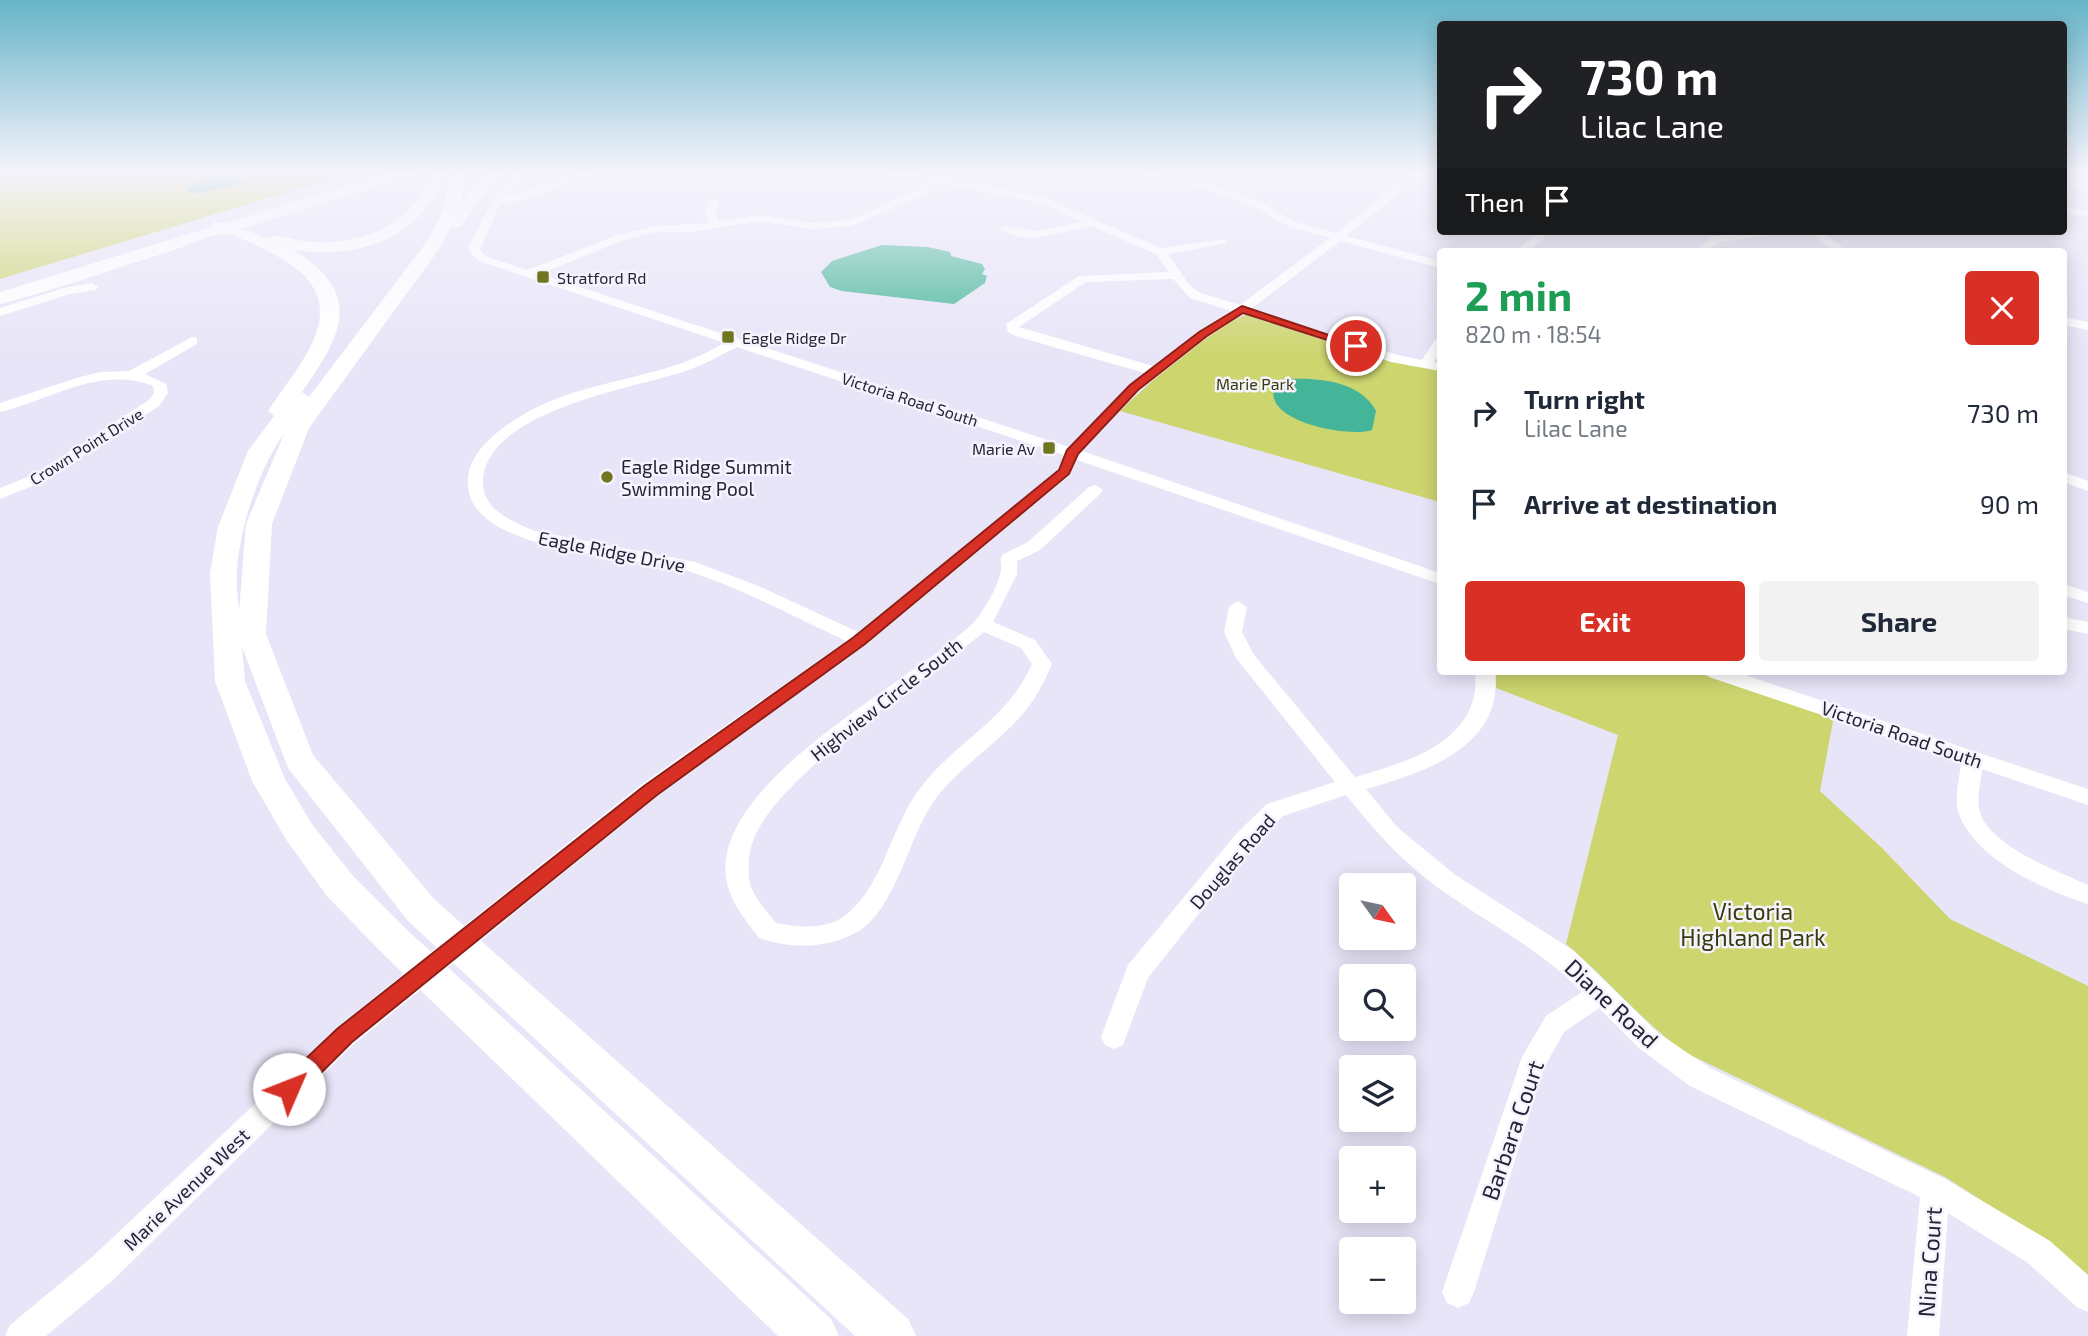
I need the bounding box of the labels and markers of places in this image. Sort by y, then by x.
place label: Stratford Rd [557,268,646,287]
marker: Stratford Rd [535,269,551,285]
pin [1326,316,1386,376]
place label: Eagle Ridge Dr [742,328,847,347]
marker: Eagle Ridge Dr [720,329,736,345]
place label: Marie Av [972,439,1036,458]
marker: Marie Av [1041,440,1057,456]
place label: Eagle Ridge Summit Swimming Pool [621,455,792,500]
marker: Eagle Ridge Summit Swimming Pool [599,469,615,485]

